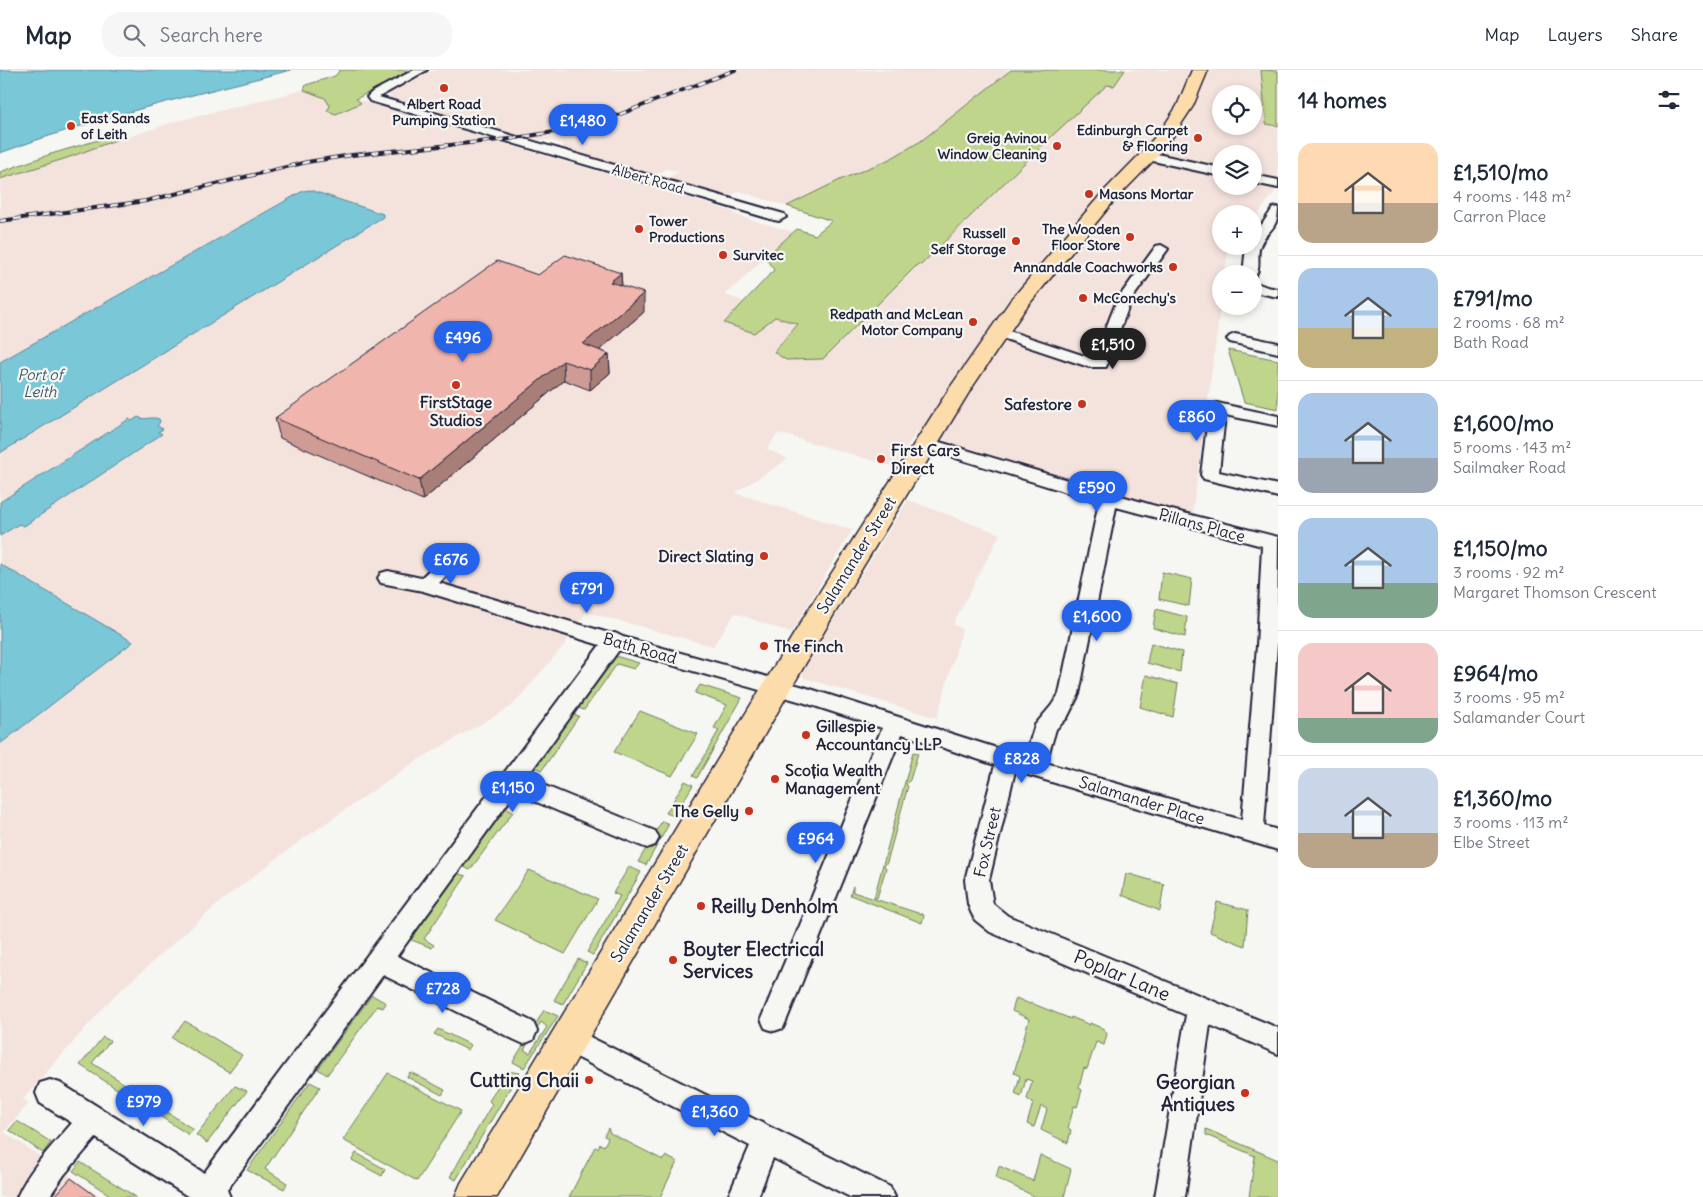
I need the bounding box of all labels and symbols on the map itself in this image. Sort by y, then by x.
marker: Albert Road Pumping Station [438,82,450,94]
place label: Albert Road Pumping Station [392,95,496,129]
pin: £1,480 [542,104,624,146]
place label: East Sands of Leith [81,109,151,143]
marker: East Sands of Leith [65,120,77,132]
place label: Edinburgh Carpet & Flooring [1077,121,1188,155]
place label: Greig Avinou Window Cleaning [938,129,1047,163]
marker: Edinburgh Carpet & Flooring [1192,132,1204,144]
marker: Greig Avinou Window Cleaning [1051,140,1063,152]
street label: Albert Road [610,160,686,198]
place label: Masons Mortar [1099,185,1194,203]
marker: Masons Mortar [1083,188,1095,200]
place label: Tower Productions [649,212,725,246]
place label: The Wooden Floor Store [1042,220,1120,254]
marker: Tower Productions [633,223,645,235]
place label: Russell Self Storage [931,224,1006,258]
marker: The Wooden Floor Store [1124,231,1136,243]
marker: Russell Self Storage [1010,235,1022,247]
place label: Survitec [733,246,784,264]
marker: Survitec [717,249,729,261]
place label: Annandale Coachworks [1013,258,1164,276]
marker: Annandale Coachworks [1167,261,1179,273]
place label: McConechy's [1093,289,1177,307]
marker: McConechy's [1077,292,1089,304]
place label: Redpath and McLean Motor Company [830,305,963,339]
marker: Redpath and McLean Motor Company [967,316,979,328]
pin: £496 [433,320,493,363]
pin: £1,510 [1072,328,1154,370]
water label: Port of Leith [17,365,66,401]
marker: FirstStage Studios [450,379,462,391]
place label: FirstStage Studios [420,392,493,430]
place label: Safestore [1004,394,1072,414]
marker: Safestore [1076,398,1088,410]
pin: £860 [1167,400,1227,442]
place label: First Cars Direct [891,440,960,478]
marker: First Cars Direct [875,453,887,465]
pin: £590 [1067,470,1127,513]
street label: Salamander Street [812,492,900,617]
street label: Pillans Place [1157,504,1247,546]
pin: £676 [421,542,481,585]
place label: Direct Slating [658,546,754,567]
marker: Direct Slating [758,550,770,562]
pin: £791 [557,572,617,614]
pin: £1,600 [1056,600,1138,642]
street label: Bath Road [601,628,679,668]
place label: The Finch [774,636,843,656]
marker: The Finch [758,640,770,652]
place label: Gillespie Accountancy LLP [816,716,942,755]
marker: Gillespie Accountancy LLP [800,729,812,741]
pin: £828 [992,742,1052,784]
place label: Scoția Wealth Management [785,760,883,799]
pin: £1,150 [472,770,554,813]
street label: Salamander Place [1077,771,1207,829]
marker: Scoția Wealth Management [769,773,781,785]
place label: The Gelly [673,801,739,822]
street label: Fox Street [969,804,1005,879]
marker: The Gelly [743,805,755,817]
pin: £964 [786,822,846,864]
street label: Salamander Street [606,840,692,966]
place label: Reilly Denholm [711,894,839,918]
marker: Reilly Denholm [695,900,707,912]
place label: Boyter Electrical Services [683,937,824,983]
street label: Poplar Lane [1070,944,1174,1006]
marker: Boyter Electrical Services [667,954,679,966]
pin: £728 [413,972,473,1014]
place label: Cutting Chaii [470,1068,579,1092]
place label: Georgian Antiques [1156,1070,1235,1116]
marker: Cutting Chaii [583,1074,595,1086]
pin: £979 [114,1084,174,1127]
marker: Georgian Antiques [1239,1087,1251,1099]
pin: £1,360 [674,1094,756,1137]

